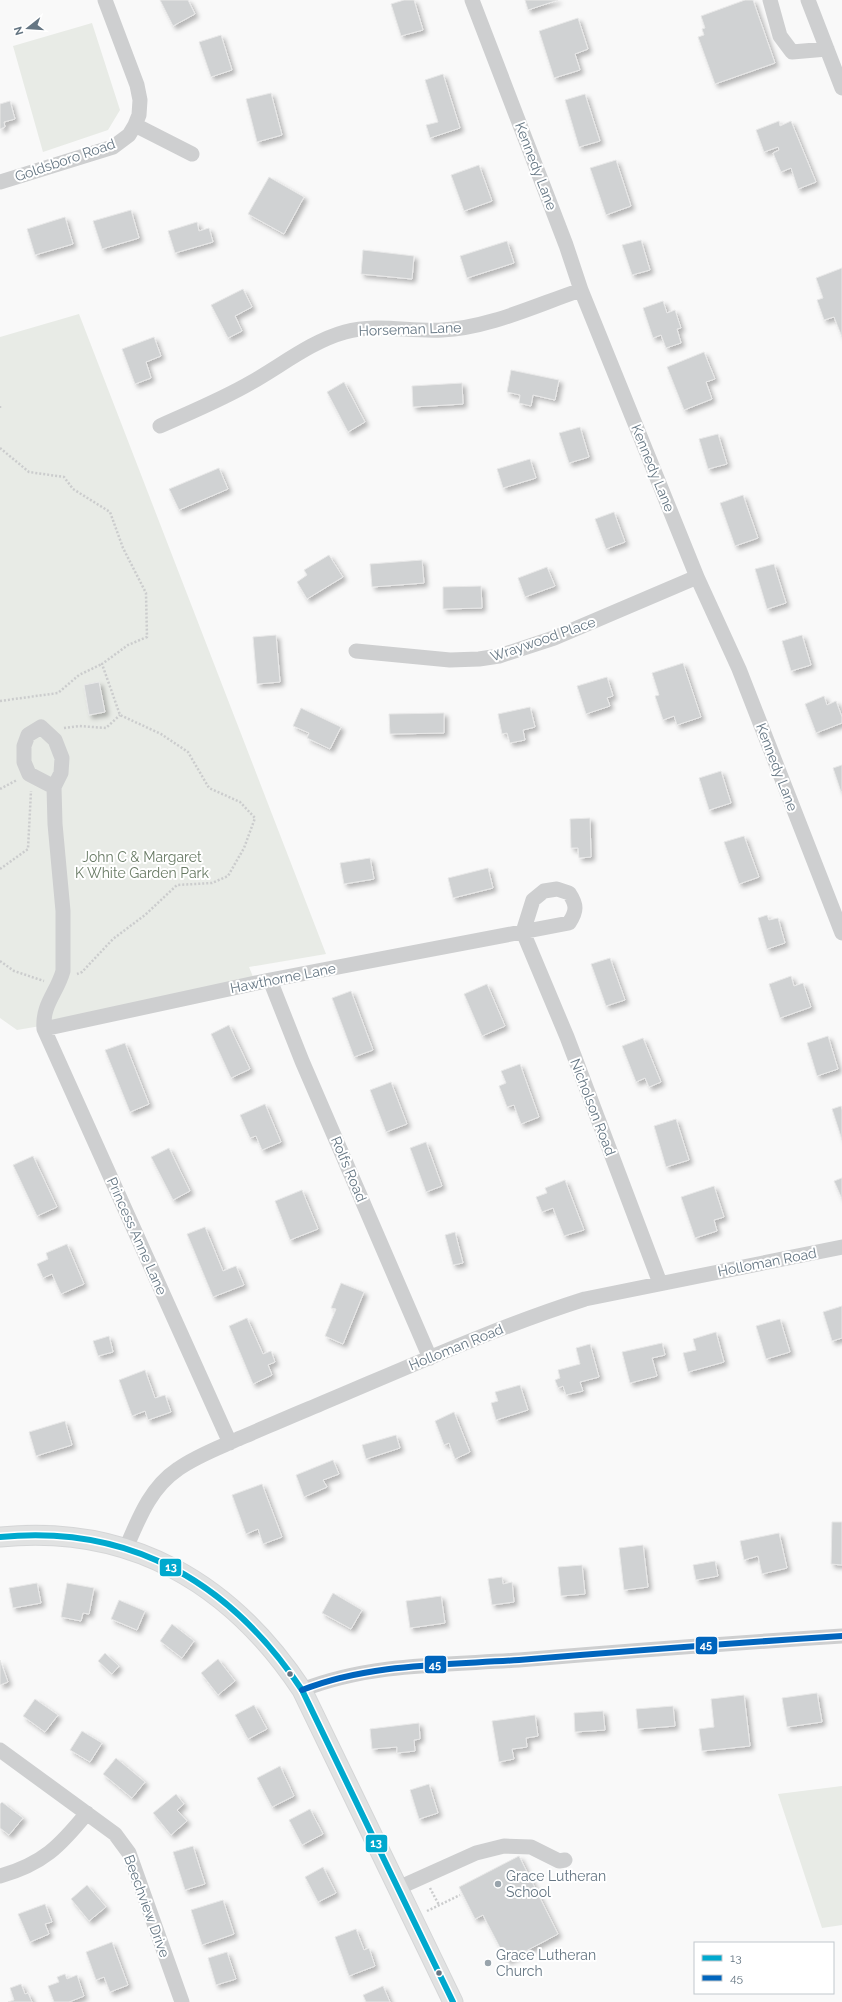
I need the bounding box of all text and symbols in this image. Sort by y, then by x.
north arrow [8,8,48,48]
text: N [11,25,26,37]
street label: Kennedy Lane [512,120,560,212]
street label: Goldsboro Road [13,135,117,185]
street label: Horseman Lane [358,319,462,339]
street label: Kennedy Lane [628,422,678,514]
street label: Wraywood Place [488,614,598,664]
street label: Kennedy Lane [753,721,801,813]
park label: John C & Margaret K White Garden Park [75,849,209,881]
street label: Hawthorne Lane [229,960,337,996]
street label: Nicholson Road [567,1056,619,1158]
street label: Rolfs Road [328,1134,370,1204]
street label: Princess Anne Lane [104,1175,170,1297]
street label: Holloman Road [716,1245,818,1279]
street label: Holloman Road [406,1321,506,1373]
line badge: 13 [159,1558,182,1577]
text: 13 [165,1561,177,1574]
line badge: 45 [695,1636,718,1655]
text: 45 [700,1639,712,1652]
line badge: 45 [424,1655,447,1674]
text: 45 [429,1659,441,1672]
unlabelled marker [285,1669,295,1679]
line badge: 13 [365,1834,388,1853]
text: 13 [370,1837,382,1850]
street label: Beechview Drive [121,1853,173,1959]
place label: Grace Lutheran School [506,1868,606,1900]
marker: Grace Lutheran School [493,1879,503,1889]
legend [694,1942,834,1994]
place label: Grace Lutheran Church [496,1947,596,1979]
text: 13 [730,1951,742,1965]
marker: Grace Lutheran Church [483,1958,493,1968]
unlabelled marker [434,1968,444,1978]
text: 45 [730,1971,744,1985]

